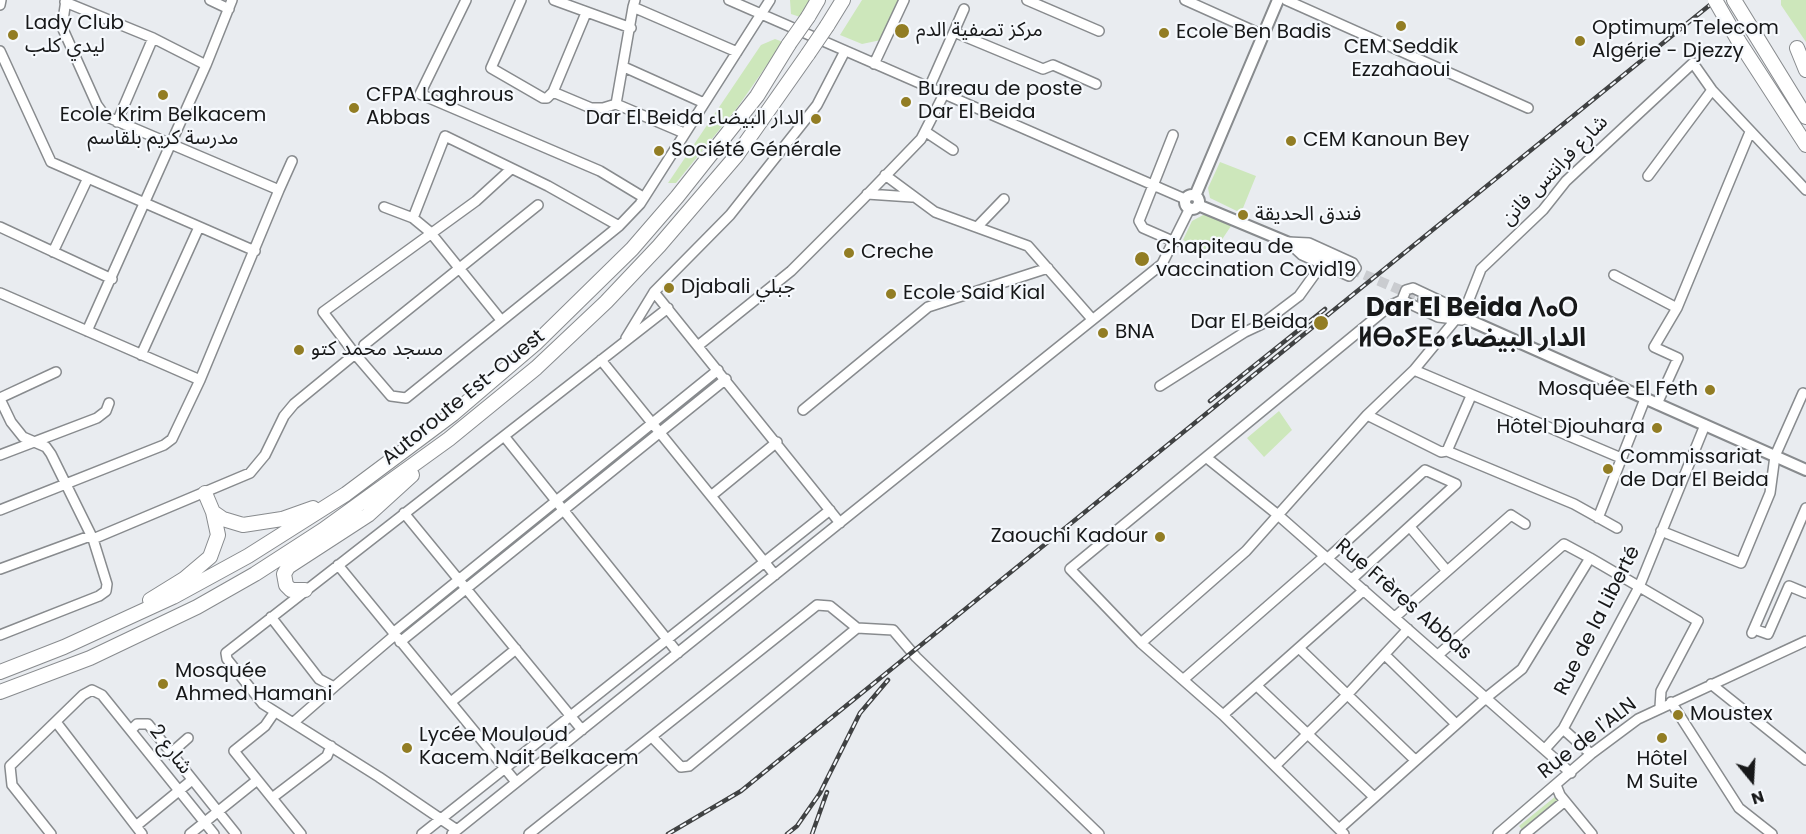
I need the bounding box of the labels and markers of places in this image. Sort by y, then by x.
place label: Lady Club ليدي كلب [25,12,124,59]
place label: Optimum Telecom Algérie - Djezzy [1592,17,1779,64]
place label: مركز تصفية الدم [916,19,1043,43]
marker: CEM Seddik Ezzahaoui [1394,19,1408,33]
place label: Ecole Ben Badis [1176,21,1331,45]
marker: مركز تصفية الدم [893,22,911,40]
marker: Ecole Ben Badis [1157,26,1171,40]
marker: Lady Club ليدي كلب [6,28,20,42]
marker: Optimum Telecom Algérie - Djezzy [1573,34,1587,48]
place label: CEM Seddik Ezzahaoui [1344,36,1458,83]
place label: Bureau de poste Dar El Beida [918,78,1082,125]
place label: CFPA Laghrous Abbas [366,84,514,131]
marker: Ecole Krim Belkacem مدرسة كريم بلقاسم [156,88,170,102]
marker: Bureau de poste Dar El Beida [899,95,913,109]
marker: CFPA Laghrous Abbas [347,101,361,115]
place label: Ecole Krim Belkacem مدرسة كريم بلقاسم [60,104,266,151]
place label: Dar El Beida الدار البيضاء [586,107,804,131]
marker: Dar El Beida الدار البيضاء [809,112,823,126]
place label: CEM Kanoun Bey [1303,129,1469,153]
marker: CEM Kanoun Bey [1284,134,1298,148]
place label: Société Générale [671,139,841,163]
marker: Société Générale [652,144,666,158]
place label: فندق الحديقة [1255,203,1361,227]
marker: فندق الحديقة [1236,208,1250,222]
place label: Chapiteau de vaccination Covid19 [1156,236,1356,283]
place label: Creche [861,241,934,265]
marker: Creche [842,246,856,260]
marker: Chapiteau de vaccination Covid19 [1133,250,1151,268]
place label: Djabali جبلي [681,276,795,300]
marker: Djabali جبلي [662,281,676,295]
place label: Ecole Said Kial [903,282,1045,306]
marker: Ecole Said Kial [884,287,898,301]
place label: Dar El Beida [1190,311,1308,335]
marker: Dar El Beida [1312,314,1330,332]
place label: BNA [1115,321,1155,345]
marker: BNA [1096,326,1110,340]
place label: مسجد محمد كتو [311,338,443,362]
marker: مسجد محمد كتو [292,343,306,357]
place label: Mosquée El Feth [1538,378,1698,402]
marker: Mosquée El Feth [1703,383,1717,397]
place label: Hôtel Djouhara [1496,416,1645,440]
marker: Hôtel Djouhara [1650,421,1664,435]
place label: Commissariat de Dar El Beida [1620,446,1769,493]
marker: Commissariat de Dar El Beida [1601,462,1615,476]
place label: Zaouchi Kadour [991,525,1148,549]
marker: Zaouchi Kadour [1153,530,1167,544]
place label: Mosquée Ahmed Hamani [175,660,332,707]
marker: Mosquée Ahmed Hamani [156,677,170,691]
place label: Moustex [1690,703,1773,727]
marker: Moustex [1671,708,1685,722]
place label: Lycée Mouloud Kacem Nait Belkacem [419,724,639,771]
marker: Hôtel M Suite [1655,731,1669,745]
marker: Lycée Mouloud Kacem Nait Belkacem [400,741,414,755]
place label: Hôtel M Suite [1626,748,1698,795]

